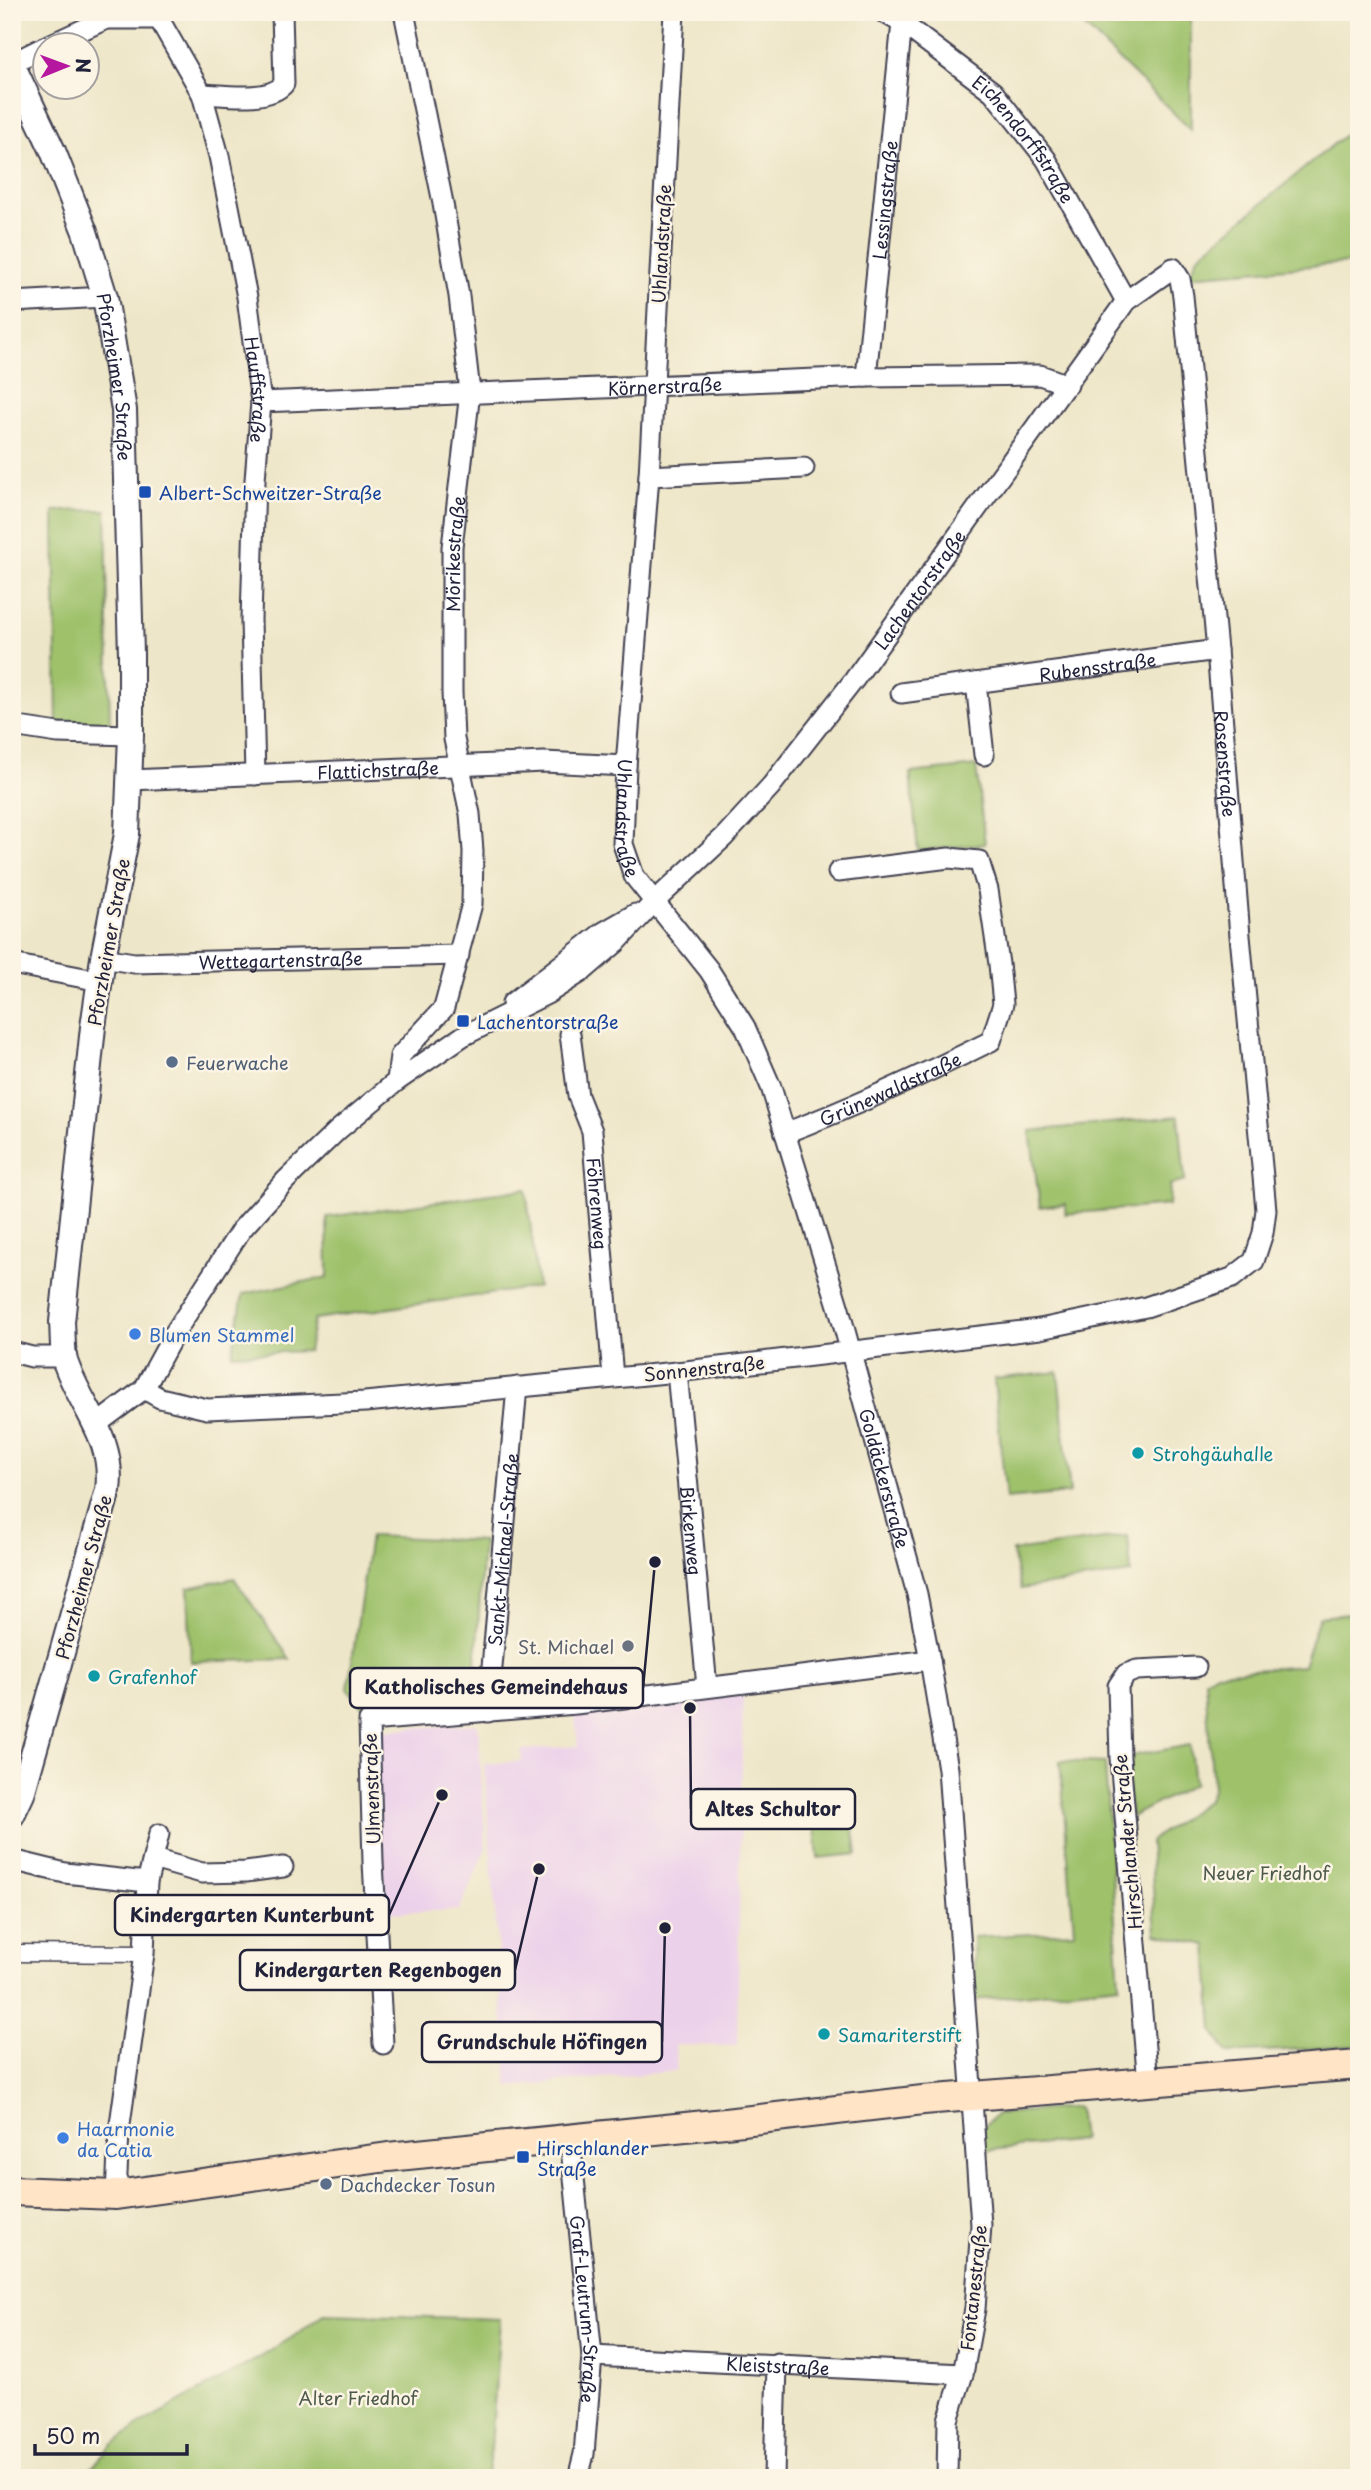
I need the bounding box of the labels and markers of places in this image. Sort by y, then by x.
place label: Albert-Schweitzer-Straße [159,479,382,506]
marker: Albert-Schweitzer-Straße [137,484,153,500]
place label: Lachentorstraße [477,1008,619,1035]
marker: Lachentorstraße [455,1013,471,1029]
place label: Feuerwache [186,1049,289,1076]
marker: Feuerwache [164,1054,180,1070]
place label: Blumen Stammel [149,1321,294,1348]
marker: Blumen Stammel [127,1326,143,1342]
place label: Strohgäuhalle [1152,1440,1274,1467]
marker: Strohgäuhalle [1130,1445,1146,1461]
place label: St. Michael [518,1633,614,1660]
marker: St. Michael [620,1638,636,1654]
place label: Grafenhof [108,1663,199,1690]
marker: Grafenhof [86,1668,102,1684]
callout: Katholisches Gemeindehaus [350,1668,643,1708]
callout: Altes Schultor [691,1789,855,1829]
callout: Kindergarten Kunterbunt [115,1895,389,1935]
callout: Kindergarten Regenbogen [240,1950,515,1990]
place label: Samariterstift [838,2021,962,2048]
callout: Grundschule Höfingen [422,2022,662,2062]
marker: Samariterstift [816,2026,832,2042]
place label: Haarmonie da Catia [77,2115,175,2163]
marker: Haarmonie da Catia [55,2130,71,2146]
place label: Hirschlander Straße [537,2134,649,2182]
marker: Hirschlander Straße [515,2149,531,2165]
place label: Dachdecker Tosun [340,2171,496,2198]
marker: Dachdecker Tosun [318,2176,334,2192]

